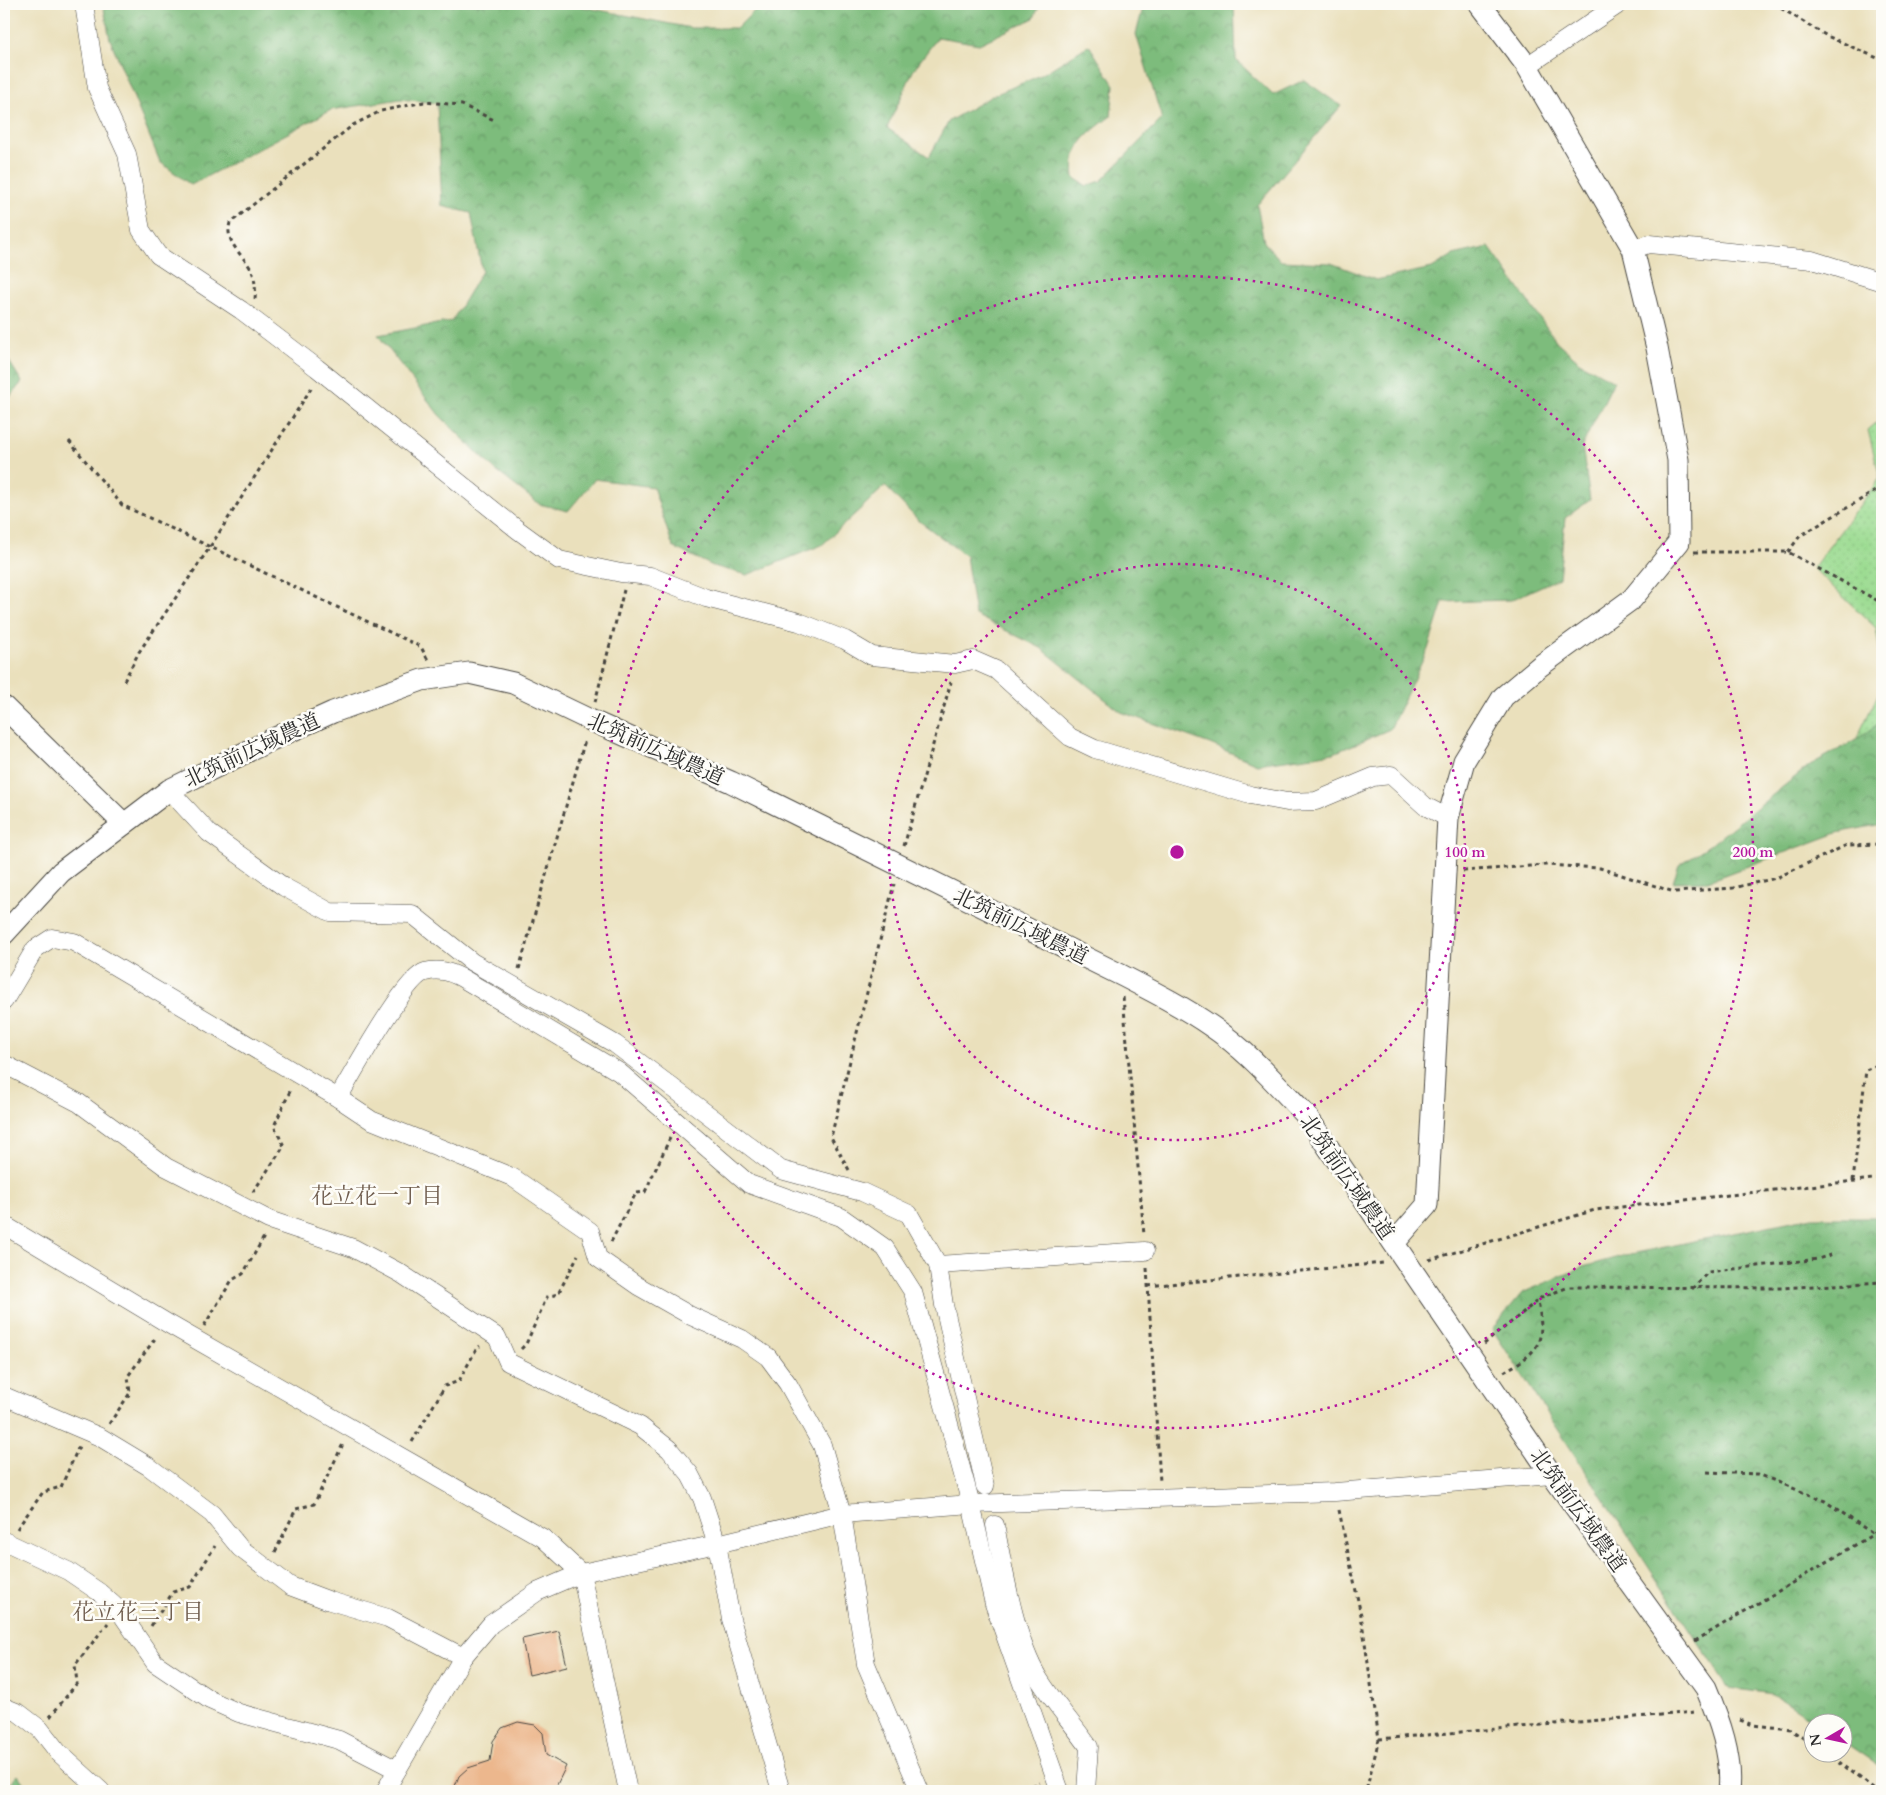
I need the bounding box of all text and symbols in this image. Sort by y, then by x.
street label: 北筑前広域農道 [179,706,325,795]
street label: 北筑前広域農道 [583,706,729,793]
text: 100 m [1445,842,1486,862]
text: 200 m [1733,842,1774,862]
centre of rings [1168,843,1186,861]
street label: 北筑前広域農道 [948,881,1093,972]
street label: 北筑前広域農道 [1293,1109,1401,1246]
district label: 花立花一丁目 [311,1181,443,1211]
street label: 北筑前広域農道 [1523,1442,1633,1578]
district label: 花立花三丁目 [72,1597,204,1627]
north arrow [1804,1712,1854,1762]
text: N [1805,1732,1826,1747]

